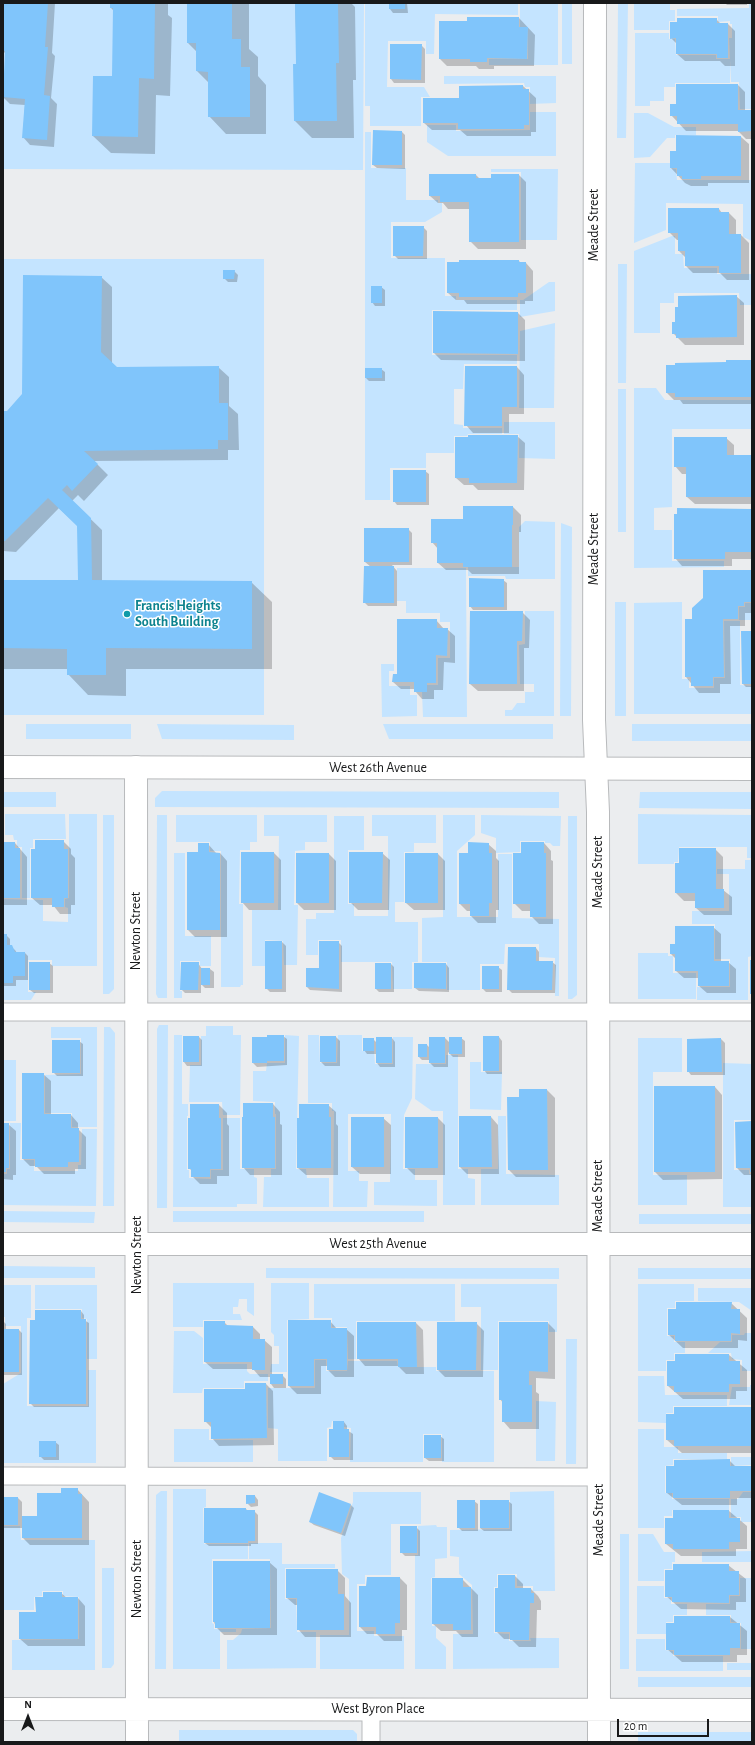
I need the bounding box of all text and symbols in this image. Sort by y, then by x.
street label: Meade Street [586,189,602,261]
street label: Meade Street [586,513,602,585]
place label: Francis Heights South Building [135,598,221,630]
marker: Francis Heights South Building [122,609,132,619]
street label: West 26th Avenue [329,760,427,776]
street label: Meade Street [590,836,606,908]
street label: Newton Street [128,892,144,970]
street label: Meade Street [590,1160,606,1232]
street label: Newton Street [129,1216,145,1294]
street label: West 25th Avenue [329,1236,427,1252]
street label: Meade Street [591,1484,607,1556]
street label: Newton Street [129,1540,145,1618]
north arrow [8,1697,48,1737]
text: N [24,1699,32,1710]
street label: West Byron Place [331,1701,425,1717]
scale bar [619,1711,711,1737]
text: 20 m [624,1720,647,1732]

